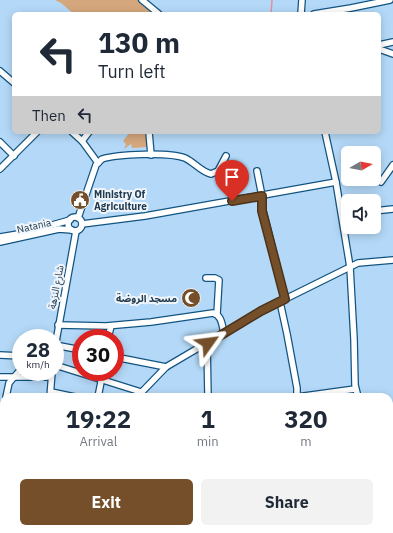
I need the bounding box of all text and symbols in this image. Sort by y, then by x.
text: 130 m [98,24,180,61]
icon: left [32,28,84,80]
text: Turn left [98,60,166,83]
icon: left [74,104,96,126]
text: Then [32,106,66,125]
north arrow [341,146,381,186]
map controls [341,146,381,234]
pin [215,160,249,201]
icon: arrive [221,166,243,188]
place label: Ministry Of Agriculture [94,188,147,213]
public building icon: Ministry Of Agriculture [69,189,91,211]
button: sound [341,194,381,234]
street label: Natania [16,216,53,236]
street label: شارع النزهة [45,264,68,310]
mosque icon: مسجد الروضة [180,287,202,309]
place label: مسجد الروضة [116,292,177,305]
position arrow [187,322,229,364]
speed limit sign: 30 [72,329,124,381]
text: 28 [26,336,50,363]
text: km/h [26,358,50,371]
text: 19:22 [66,403,131,435]
text: 1 [200,403,215,435]
text: 320 [284,403,327,435]
text: Arrival [79,433,117,450]
text: min [197,433,219,450]
text: m [300,433,311,450]
button: Exit [20,479,193,525]
button: Share [201,479,373,525]

